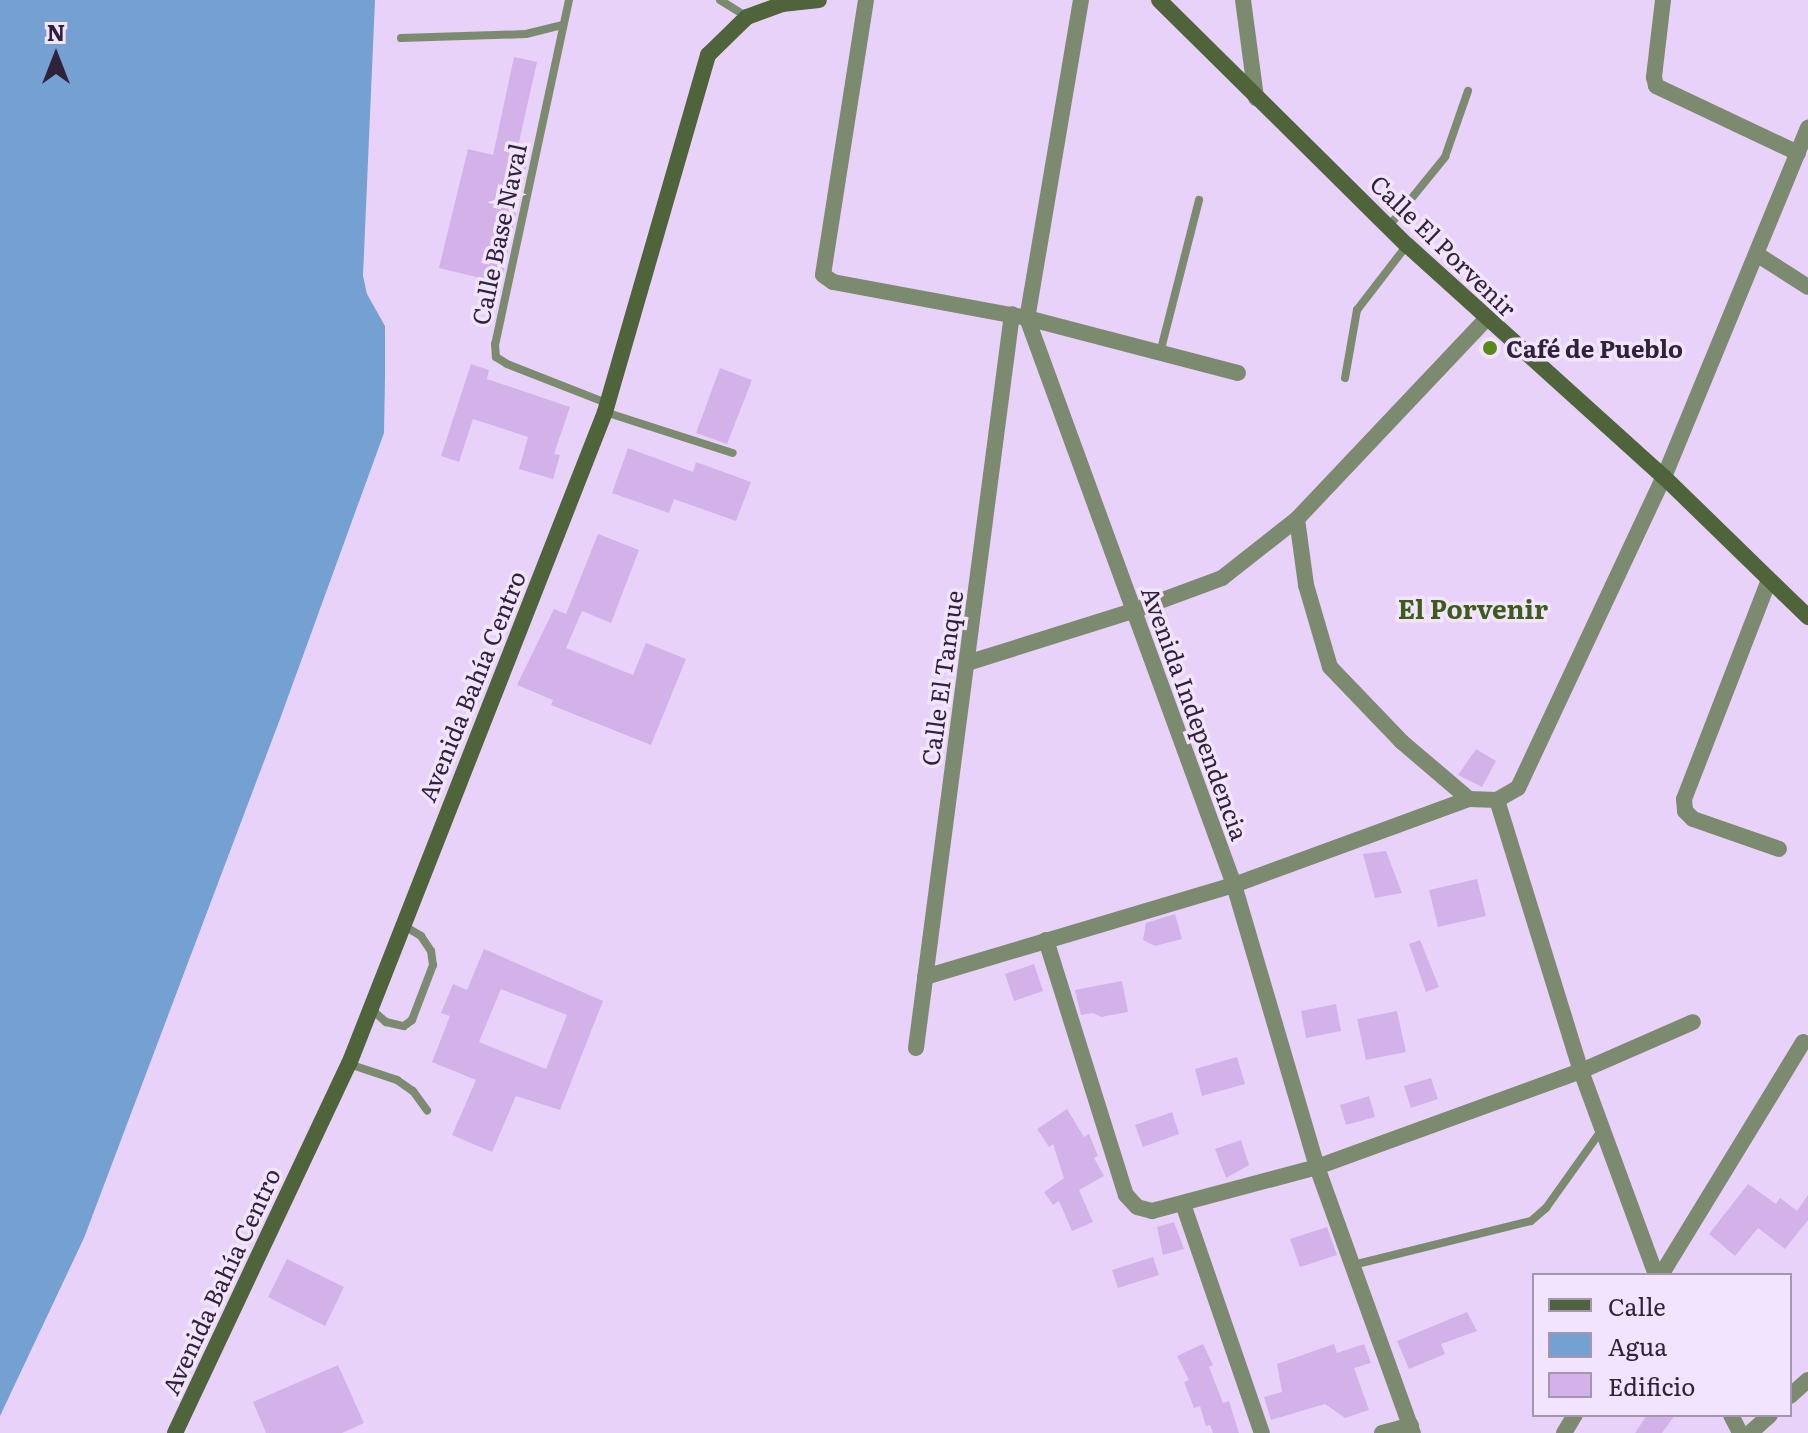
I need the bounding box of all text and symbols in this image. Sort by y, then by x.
text: N [47,15,65,48]
north arrow [16,16,96,96]
street label: Calle Base Naval [465,141,531,327]
street label: Calle El Porvenir [1365,168,1523,322]
place label: Café de Pueblo [1506,334,1683,362]
marker: Café de Pueblo [1481,339,1499,357]
street label: Avenida Bahía Centro [411,566,531,806]
street label: Avenida Independencia [1137,582,1255,844]
street label: Calle El Tanque [914,588,968,768]
district label: El Porvenir [1398,592,1548,624]
street label: Avenida Bahía Centro [155,1163,285,1399]
legend [1532,1273,1792,1417]
text: Calle [1608,1288,1666,1323]
text: Agua [1608,1328,1667,1363]
text: Edificio [1608,1368,1695,1403]

